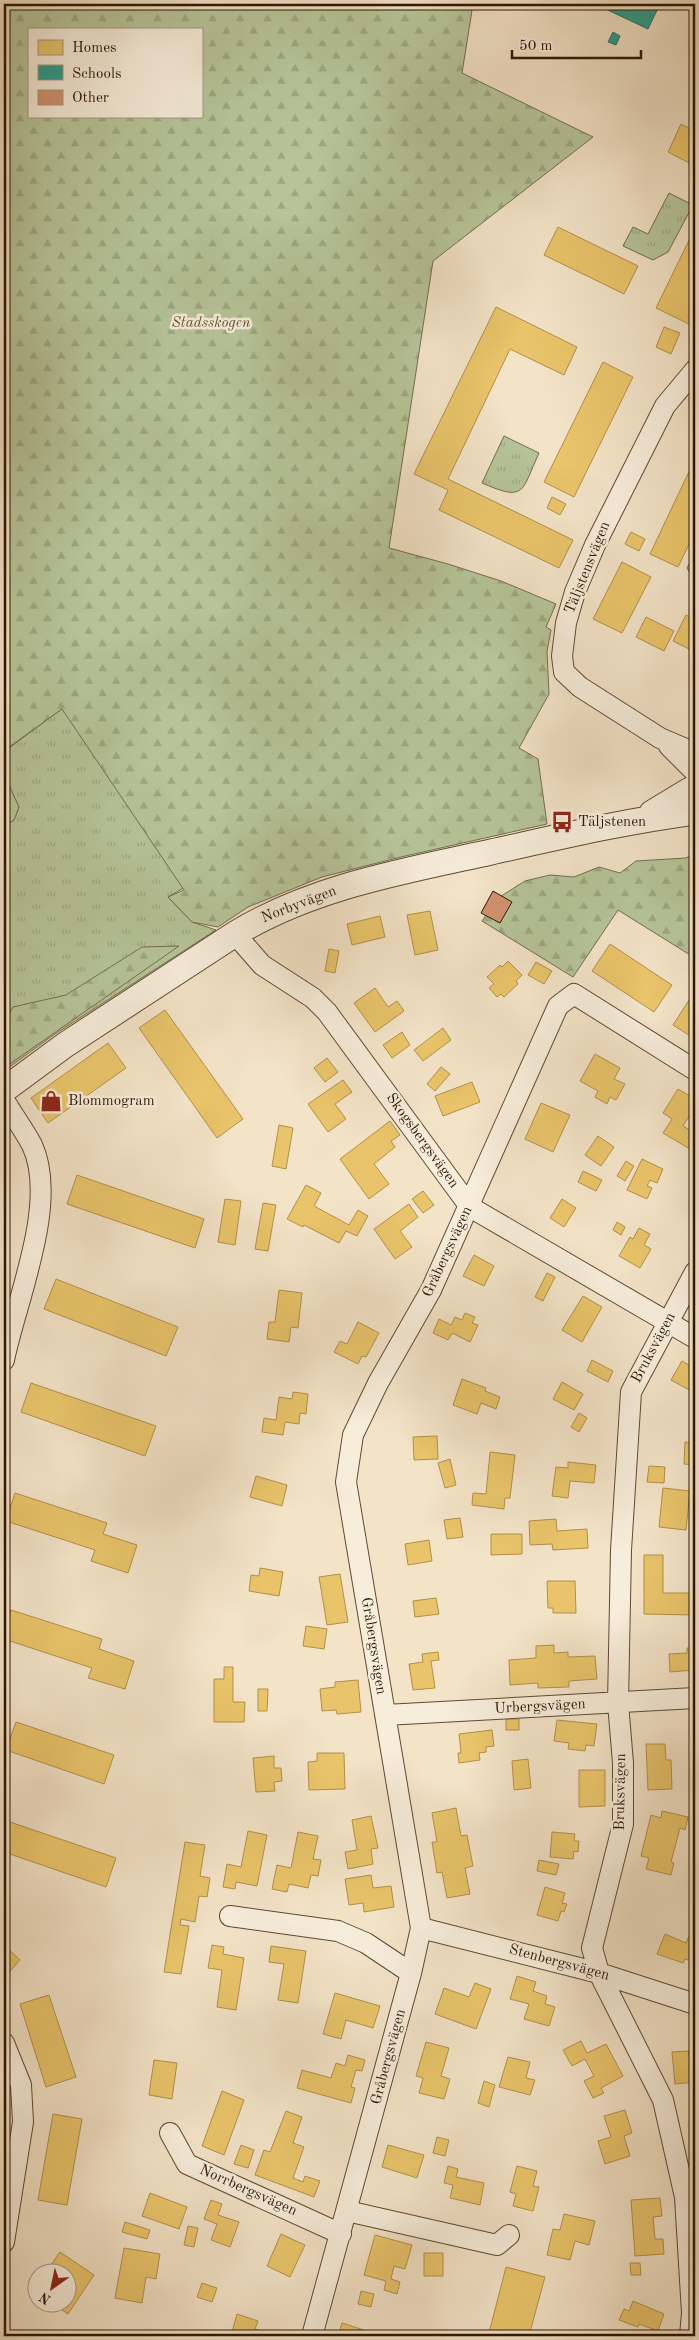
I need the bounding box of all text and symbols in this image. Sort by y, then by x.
legend [28,28,202,118]
scale bar [512,28,640,60]
text: 50 m [519,39,553,54]
text: Homes [72,41,117,56]
text: Schools [72,67,121,82]
text: Other [72,91,109,106]
park label: Stadsskogen [172,316,251,331]
street label: Täljstensvägen [563,520,613,616]
bus stop icon: Täljstenen [549,809,575,835]
place label: Täljstenen [578,815,646,830]
street label: Norbyvägen [259,884,339,926]
shop icon: Blommogram [38,1088,64,1114]
street label: Skogsbergsvägen [383,1091,461,1191]
place label: Blommogram [68,1094,155,1109]
street label: Gråbergsvägen [420,1204,476,1300]
street label: Bruksvägen [629,1310,679,1386]
street label: Gråbergsvägen [358,1596,388,1696]
street label: Urbergsvägen [494,1697,586,1717]
street label: Bruksvägen [613,1753,629,1831]
street label: Stenbergsvägen [507,1942,611,1984]
street label: Gråbergsvägen [369,2008,409,2106]
street label: Norrbergsvägen [197,2163,299,2219]
north arrow [28,2262,78,2312]
text: N [37,2289,54,2307]

